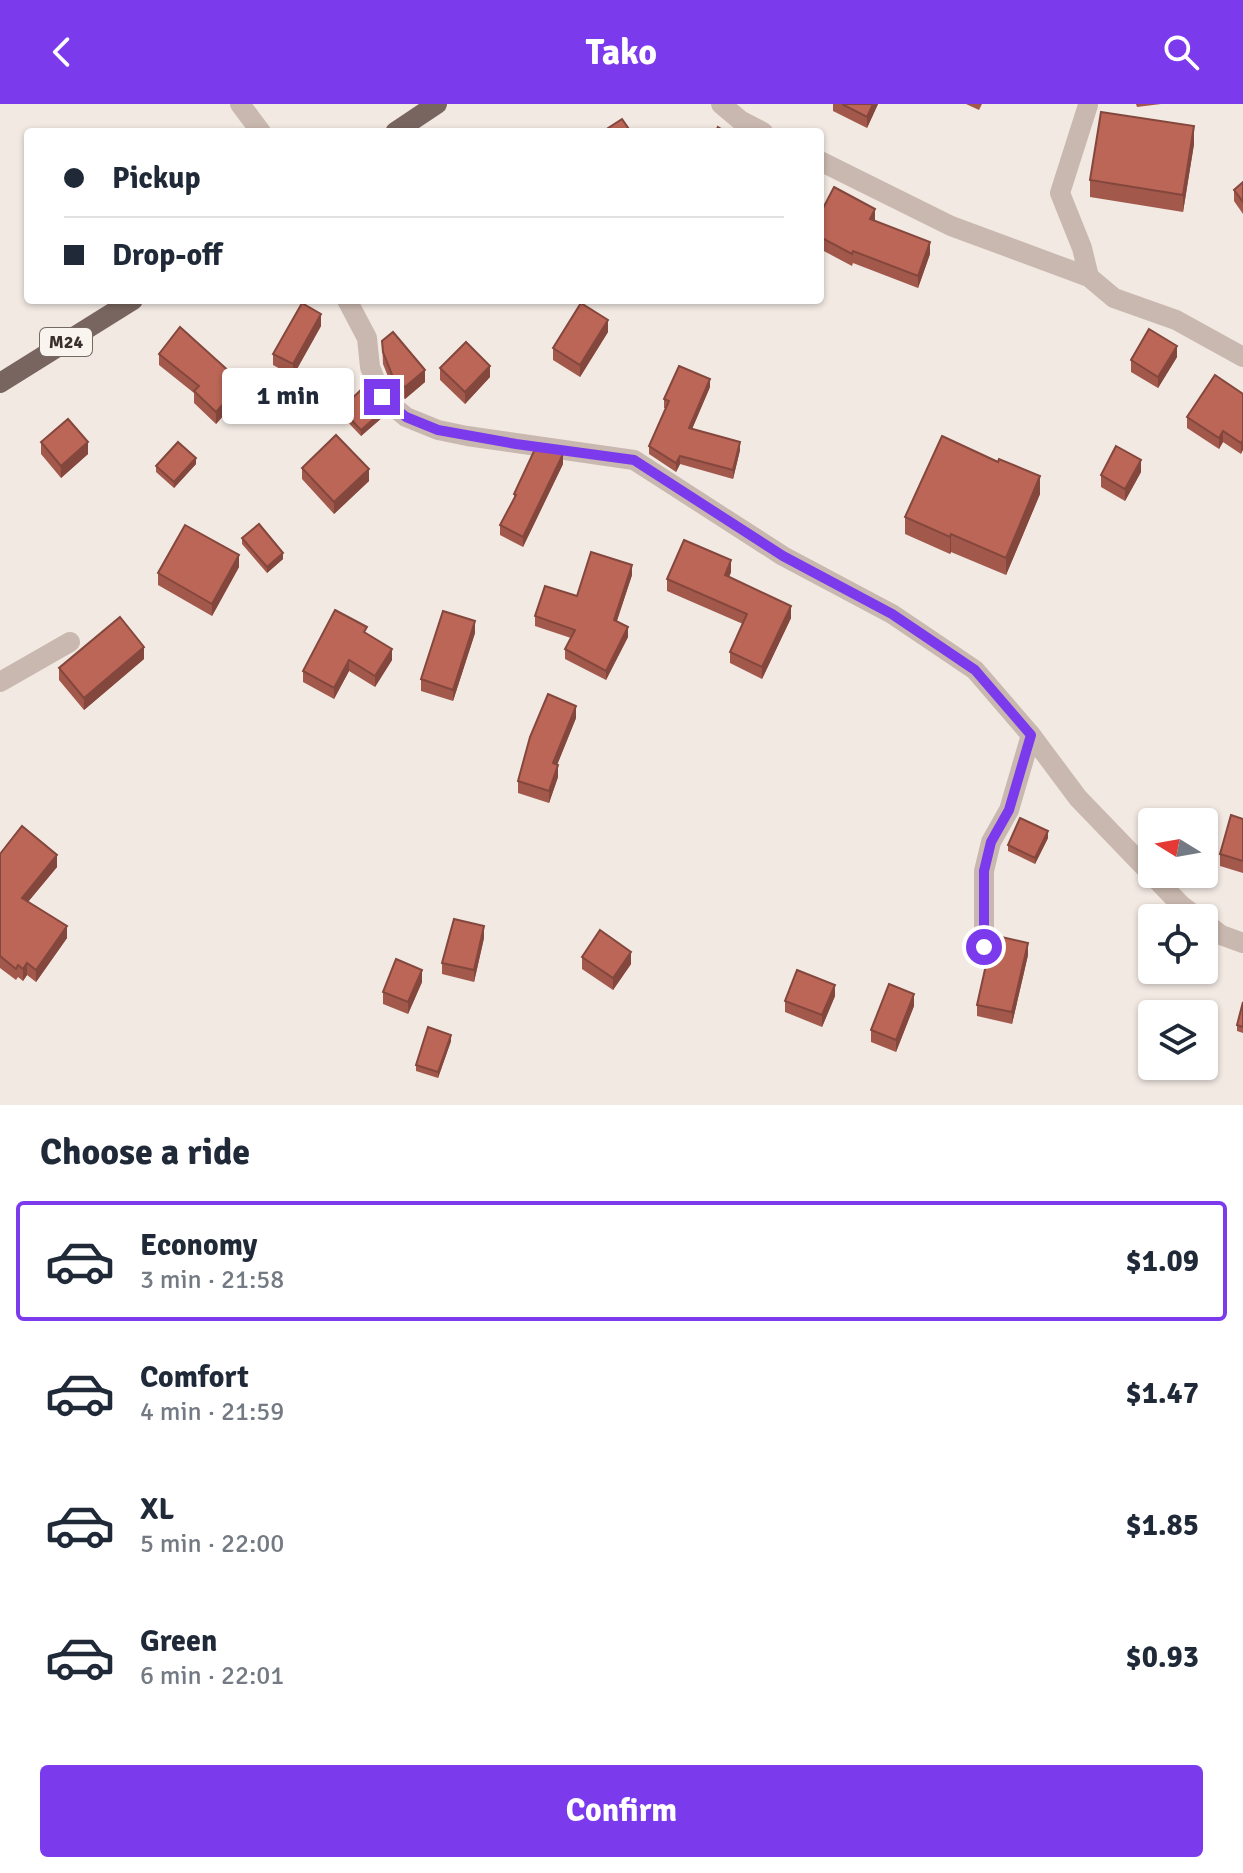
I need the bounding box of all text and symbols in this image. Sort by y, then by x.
icon: back [40,30,84,74]
text: Tako [586,30,657,75]
icon: search [1159,30,1203,74]
text: Pickup [112,160,201,197]
text: Drop-off [112,237,222,274]
road number: M24 [40,328,92,356]
callout: 1 min [222,369,354,425]
route end [364,379,400,415]
text: 1 min [257,380,319,412]
north arrow [1138,808,1218,888]
map controls [1138,808,1218,1080]
button: locate [1138,904,1218,984]
route start [966,929,1002,965]
button: layers [1138,1000,1218,1080]
text: Choose a ride [40,1130,250,1175]
icon: car [44,1225,116,1297]
text: Economy [140,1227,257,1264]
text: $1.09 [1126,1243,1199,1280]
text: 3 min · 21:58 [140,1264,284,1296]
icon: car [44,1357,116,1429]
text: Comfort [140,1359,249,1396]
text: $1.47 [1126,1375,1199,1412]
text: 4 min · 21:59 [140,1396,284,1428]
icon: car [44,1489,116,1561]
text: XL [140,1491,174,1528]
text: $1.85 [1126,1507,1199,1544]
text: 5 min · 22:00 [140,1528,284,1560]
icon: car [44,1621,116,1693]
text: Green [140,1623,217,1660]
text: $0.93 [1126,1639,1199,1676]
text: 6 min · 22:01 [140,1660,284,1692]
button: Confirm [40,1765,1203,1857]

